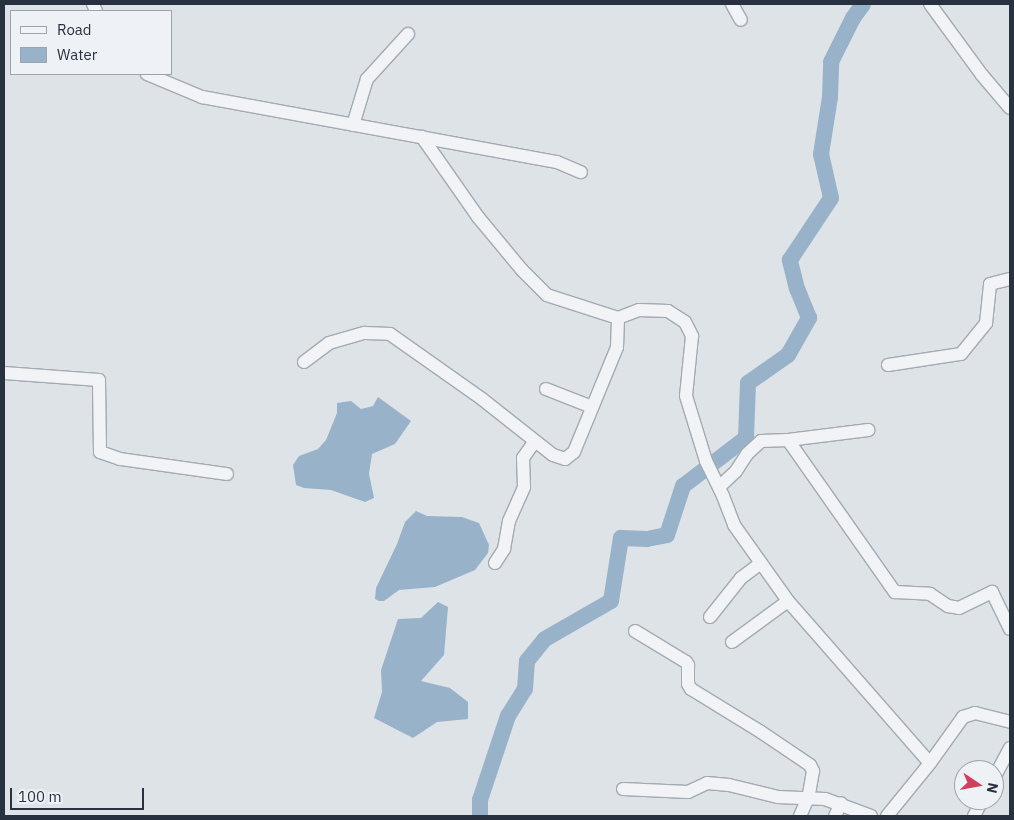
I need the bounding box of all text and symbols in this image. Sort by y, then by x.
legend [10,10,172,75]
text: Road [57,20,92,39]
text: Water [57,45,97,64]
north arrow [954,760,1004,810]
scale bar [12,778,146,810]
text: N [983,781,1003,795]
text: 100 m [18,787,62,806]

